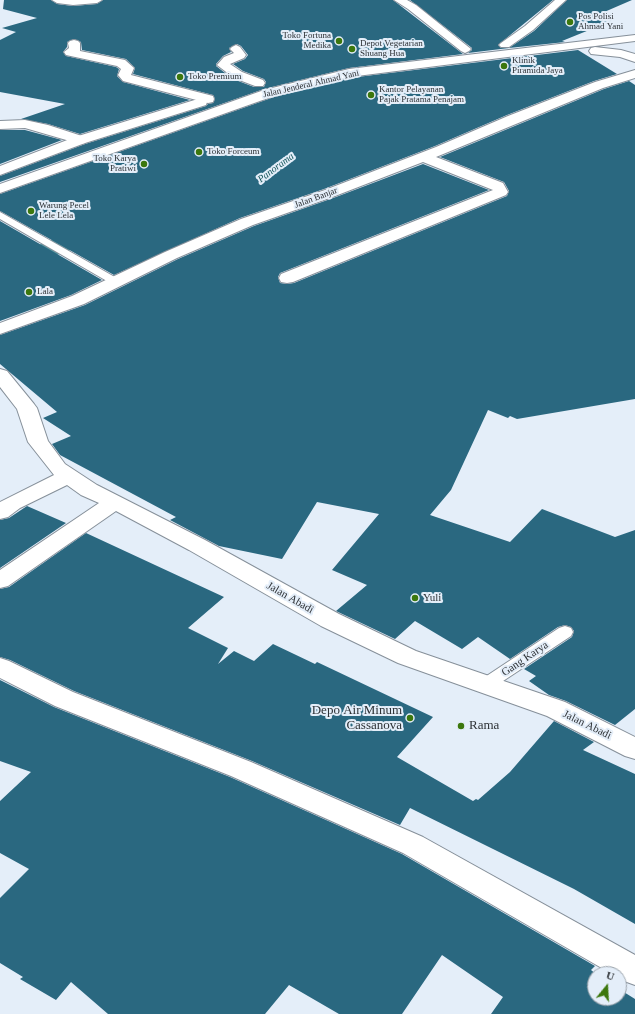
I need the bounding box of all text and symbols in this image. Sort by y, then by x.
place label: Pos Polisi Ahmad Yani [578,12,623,33]
marker: Pos Polisi Ahmad Yani [565,17,575,27]
place label: Toko Fortuna Medika [282,31,331,52]
marker: Toko Fortuna Medika [334,36,344,46]
place label: Depot Vegetarian Shuang Hua [360,39,423,60]
marker: Depot Vegetarian Shuang Hua [347,44,357,54]
place label: Klinik Piramida Jaya [512,56,563,77]
marker: Klinik Piramida Jaya [499,61,509,71]
street label: Jalan Jenderal Ahmad Yani [262,68,360,100]
marker: Toko Premium [175,72,185,82]
place label: Toko Premium [188,72,242,82]
place label: Kantor Pelayanan Pajak Pratama Penajam [379,85,464,106]
marker: Kantor Pelayanan Pajak Pratama Penajam [366,90,376,100]
marker: Toko Forceum [194,147,204,157]
place label: Toko Forceum [207,147,260,157]
water label: Panorama [256,151,296,185]
place label: Toko Karya Pratiwi [93,154,136,175]
marker: Toko Karya Pratiwi [139,159,149,169]
street label: Jalan Banjar [293,185,339,211]
place label: Warung Pecel Lele Lela [39,201,89,222]
marker: Warung Pecel Lele Lela [26,206,36,216]
marker: Lala [24,287,34,297]
place label: Lala [37,287,53,297]
street label: Jalan Abadi [264,579,316,617]
place label: Yuli [423,591,441,605]
marker: Yuli [410,593,420,603]
street label: Gang Karya [499,639,551,679]
place label: Depo Air Minum Cassanova [312,703,402,734]
street label: Jalan Abadi [561,708,613,742]
marker: Depo Air Minum Cassanova [405,713,415,723]
place label: Rama [469,718,499,734]
marker: Rama [456,721,466,731]
north arrow [587,966,627,1006]
text: U [605,969,616,982]

